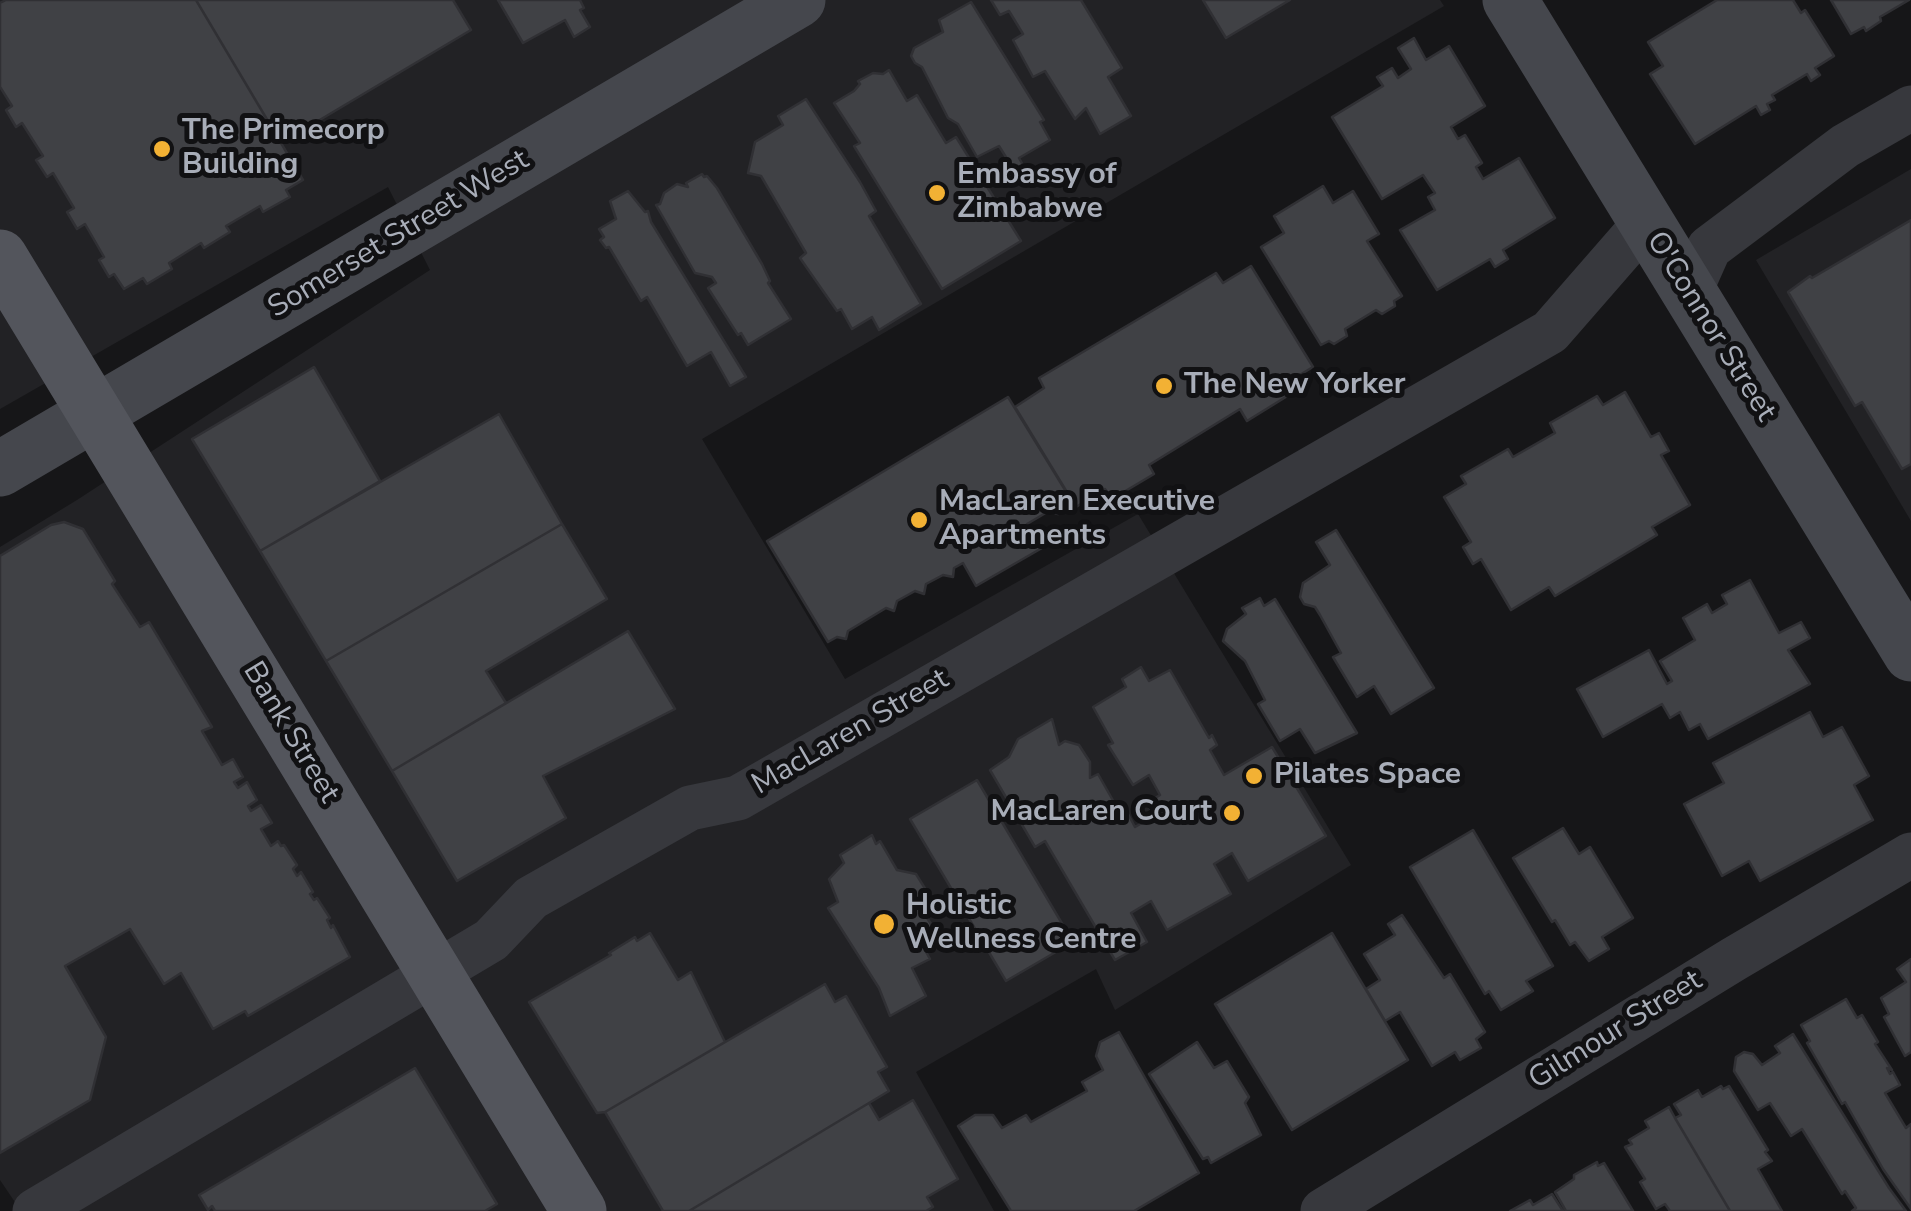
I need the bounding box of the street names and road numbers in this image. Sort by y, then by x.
street label: Somerset Street West [262,143,536,327]
street label: O'Connor Street [1637,226,1783,428]
street label: Bank Street [234,656,346,810]
street label: MacLaren Street [746,662,956,804]
street label: Gilmour Street [1523,964,1709,1098]

